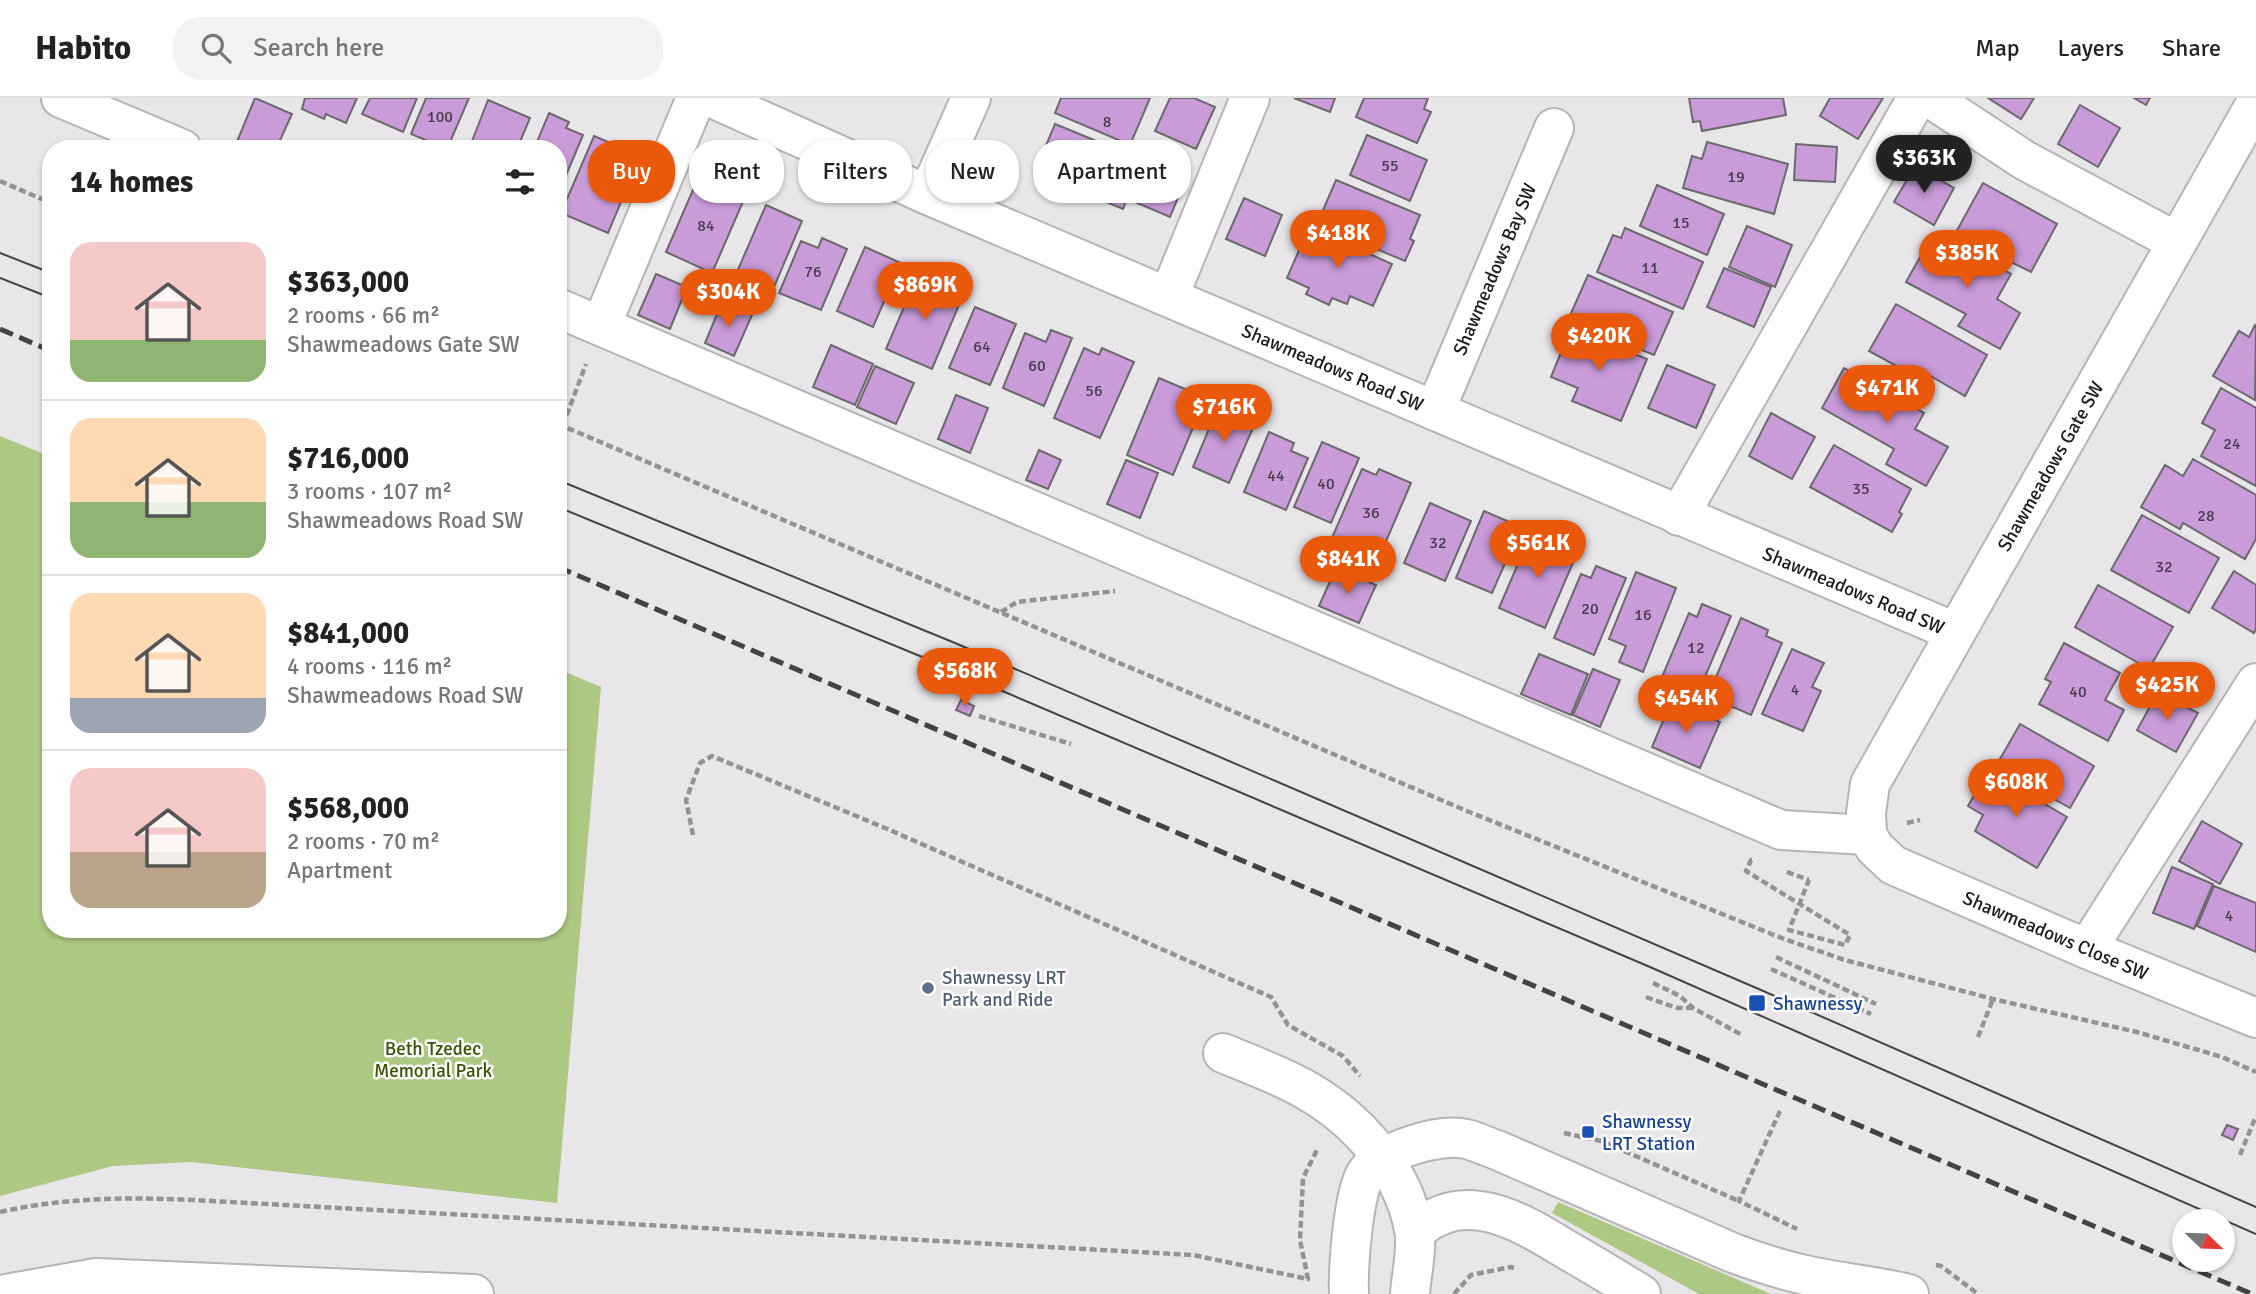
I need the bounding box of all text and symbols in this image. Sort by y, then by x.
search box [173,17,663,80]
text: Habito [35,28,131,69]
icon: search [197,29,235,67]
text: Search here [253,32,384,64]
text: Map [1975,33,2020,63]
text: Layers [2058,33,2124,63]
text: Share [2162,33,2221,63]
house number: 100 [427,107,453,127]
house number: 8 [1103,112,1111,132]
pin: $363K [1875,136,1973,195]
chip: Buy [588,140,675,203]
chip: Rent [689,140,784,203]
chip: Filters [798,140,912,203]
chip: New [926,140,1019,203]
chip: Apartment [1033,140,1191,203]
text: $363K [1892,143,1956,172]
house number: 55 [1381,156,1399,176]
icon: filters [501,163,539,201]
text: 14 homes [70,164,193,201]
house number: 19 [1727,167,1745,187]
street label: Shawmeadows Bay SW [1448,180,1542,359]
pin: $418K [1289,211,1387,270]
house number: 15 [1672,213,1690,233]
house number: 84 [697,216,715,236]
text: $418K [1306,218,1370,247]
pin: $385K [1918,230,2016,290]
text: $385K [1935,238,1999,267]
house number: 11 [1641,258,1659,278]
house number: 76 [804,262,822,282]
pin: $869K [876,262,974,322]
text: $363,000 [287,264,409,301]
icon: home [126,270,210,354]
pin: $304K [679,270,777,329]
text: $869K [893,270,957,299]
text: $304K [696,277,760,306]
text: 2 rooms · 66 m² [287,301,440,330]
pin: $420K [1550,314,1648,373]
street label: Shawmeadows Road SW [1238,319,1427,417]
text: $420K [1567,321,1631,350]
text: Shawmeadows Gate SW [287,330,520,359]
house number: 64 [973,337,991,357]
house number: 60 [1028,356,1046,376]
pin: $471K [1838,366,1936,425]
text: $471K [1855,373,1919,402]
street label: Shawmeadows Gate SW [1992,377,2109,556]
house number: 56 [1085,381,1103,401]
pin: $716K [1175,384,1273,444]
text: $716K [1192,392,1256,421]
house number: 24 [2223,434,2241,454]
text: $716,000 [287,440,409,477]
icon: home [126,446,210,530]
house number: 44 [1267,466,1285,486]
house number: 40 [1317,474,1335,494]
text: 3 rooms · 107 m² [287,477,452,506]
house number: 35 [1852,479,1870,499]
house number: 36 [1362,503,1380,523]
text: Shawmeadows Road SW [287,506,524,535]
house number: 28 [2197,506,2215,526]
pin: $561K [1489,520,1587,580]
text: $561K [1506,528,1570,557]
house number: 32 [1429,533,1447,553]
pin: $841K [1299,536,1397,596]
street label: Shawmeadows Road SW [1759,542,1948,640]
text: $841K [1316,544,1380,573]
house number: 32 [2155,557,2173,577]
house number: 20 [1581,599,1599,619]
house number: 16 [1634,605,1652,625]
text: $841,000 [287,615,409,652]
icon: home [126,621,210,705]
house number: 12 [1687,638,1705,658]
pin: $568K [916,648,1014,708]
text: 4 rooms · 116 m² [287,652,452,681]
text: $568K [933,656,997,685]
pin: $425K [2118,662,2216,722]
text: $425K [2135,670,2199,699]
pin: $454K [1637,676,1735,735]
house number: 4 [1791,680,1800,700]
text: Shawmeadows Road SW [287,681,524,710]
house number: 40 [2069,682,2087,702]
text: $454K [1654,683,1718,712]
pin: $608K [1967,760,2065,819]
text: $608K [1984,767,2048,796]
text: $568,000 [287,790,409,827]
icon: home [126,796,210,880]
text: 2 rooms · 70 m² [287,827,440,856]
text: Apartment [287,856,392,885]
street label: Shawmeadows Close SW [1959,886,2152,986]
house number: 4 [2225,906,2234,926]
place label: Shawnessy LRT Park and Ride [942,966,1067,1012]
marker: Shawnessy LRT Park and Ride [920,980,936,996]
place label: Shawnessy [1773,992,1863,1016]
marker: Shawnessy [1747,993,1767,1013]
park label: Beth Tzedec Memorial Park [374,1037,493,1083]
place label: Shawnessy LRT Station [1602,1110,1695,1156]
marker: Shawnessy LRT Station [1580,1124,1596,1140]
north arrow [2172,1209,2235,1272]
map controls [2172,1209,2235,1272]

